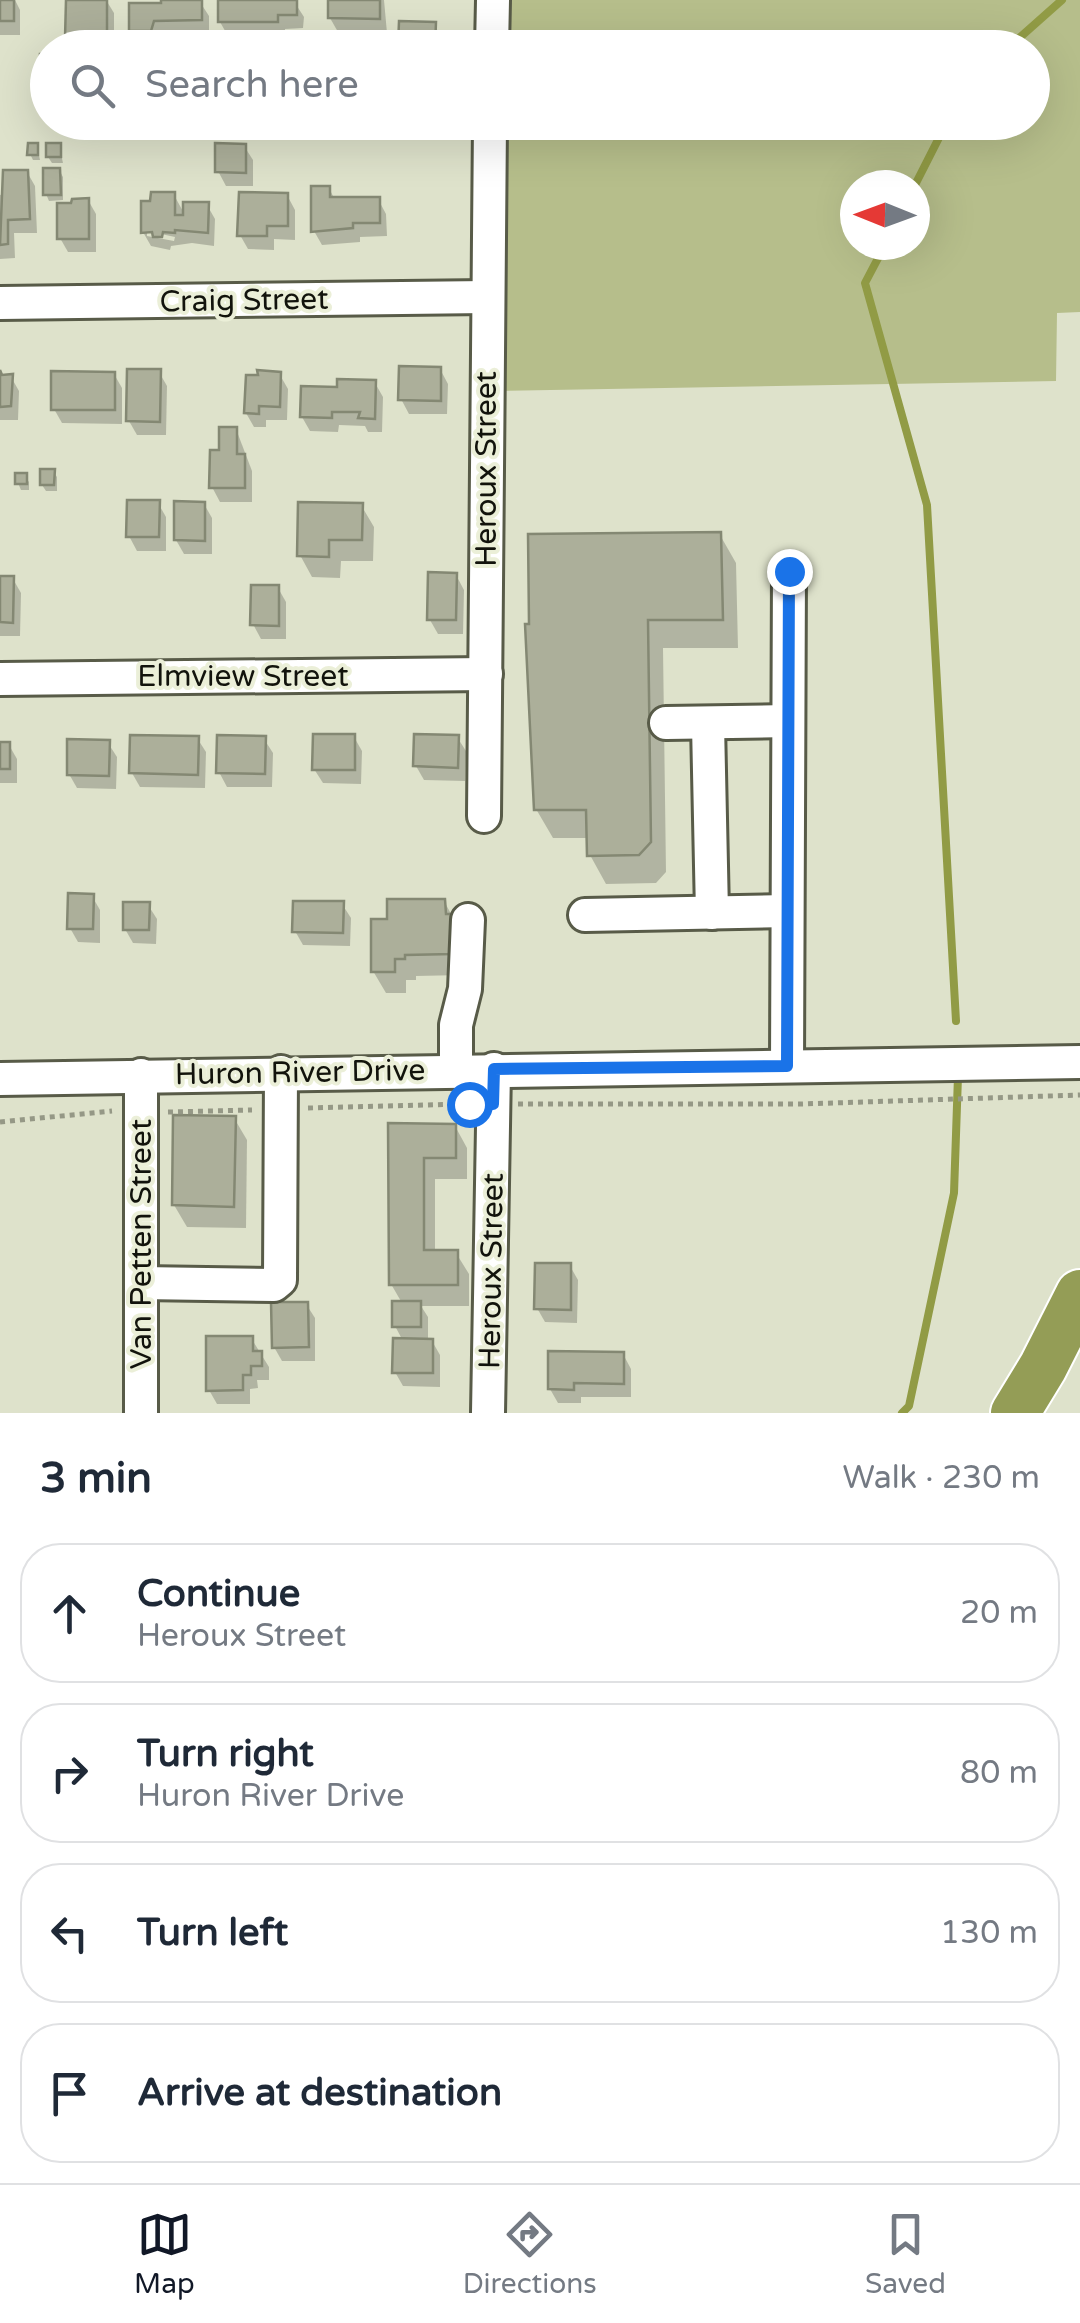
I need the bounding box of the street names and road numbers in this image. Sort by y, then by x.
street label: Craig Street [159,281,329,320]
street label: Heroux Street [468,371,505,567]
street label: Elmview Street [137,658,349,695]
street label: Huron River Drive [174,1052,426,1093]
street label: Van Petten Street [123,1119,160,1369]
street label: Heroux Street [471,1173,512,1369]

